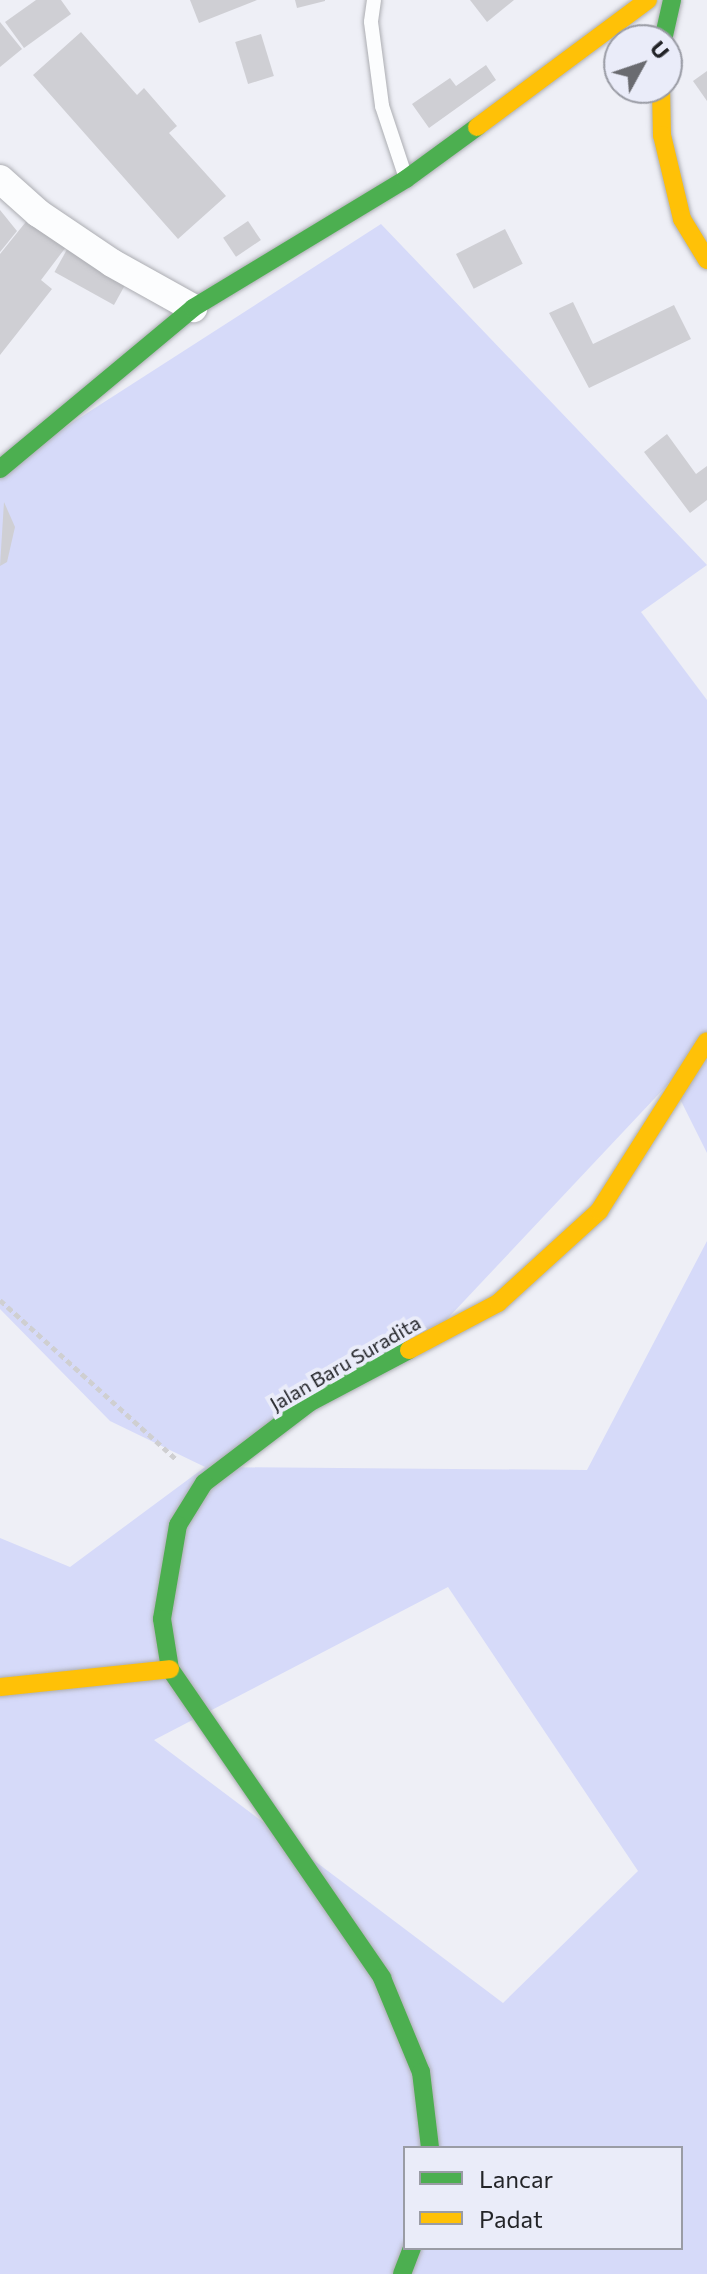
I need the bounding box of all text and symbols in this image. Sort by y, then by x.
north arrow [603,24,683,104]
text: U [645,35,676,64]
street label: Jalan Baru Suradita [265,1310,425,1416]
legend [403,2146,683,2250]
text: Lancar [479,2164,553,2193]
text: Padat [479,2204,543,2233]

